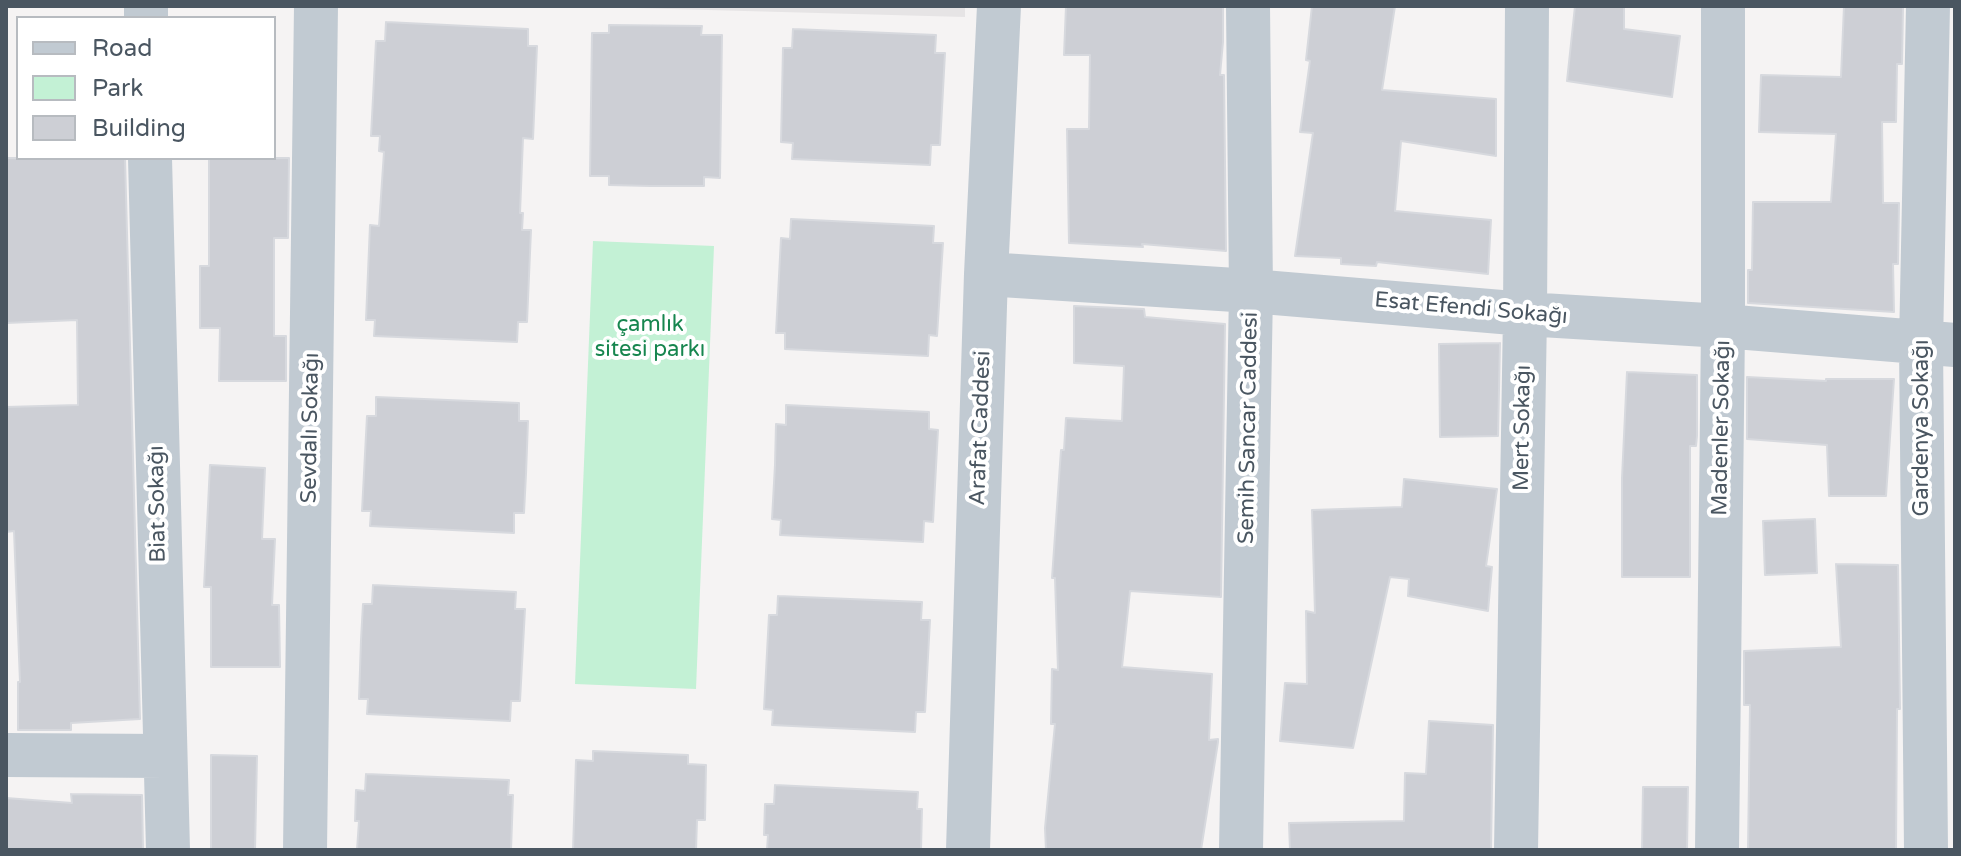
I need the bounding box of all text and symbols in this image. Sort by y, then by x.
legend [16,16,276,160]
text: Road [92,34,152,63]
text: Park [92,74,143,103]
text: Building [92,114,186,143]
street label: Esat Efendi Sokağı [1373,287,1569,331]
park label: çamlık sitesi parkı [595,312,705,364]
street label: Semih Sancar Caddesi [1234,312,1264,544]
street label: Madenler Sokağı [1707,340,1737,516]
street label: Gardenya Sokağı [1909,340,1935,516]
street label: Arafat Caddesi [965,350,997,506]
street label: Sevdalı Sokağı [296,352,326,504]
street label: Mert Sokağı [1509,365,1537,491]
street label: Biat Sokağı [144,445,172,563]

